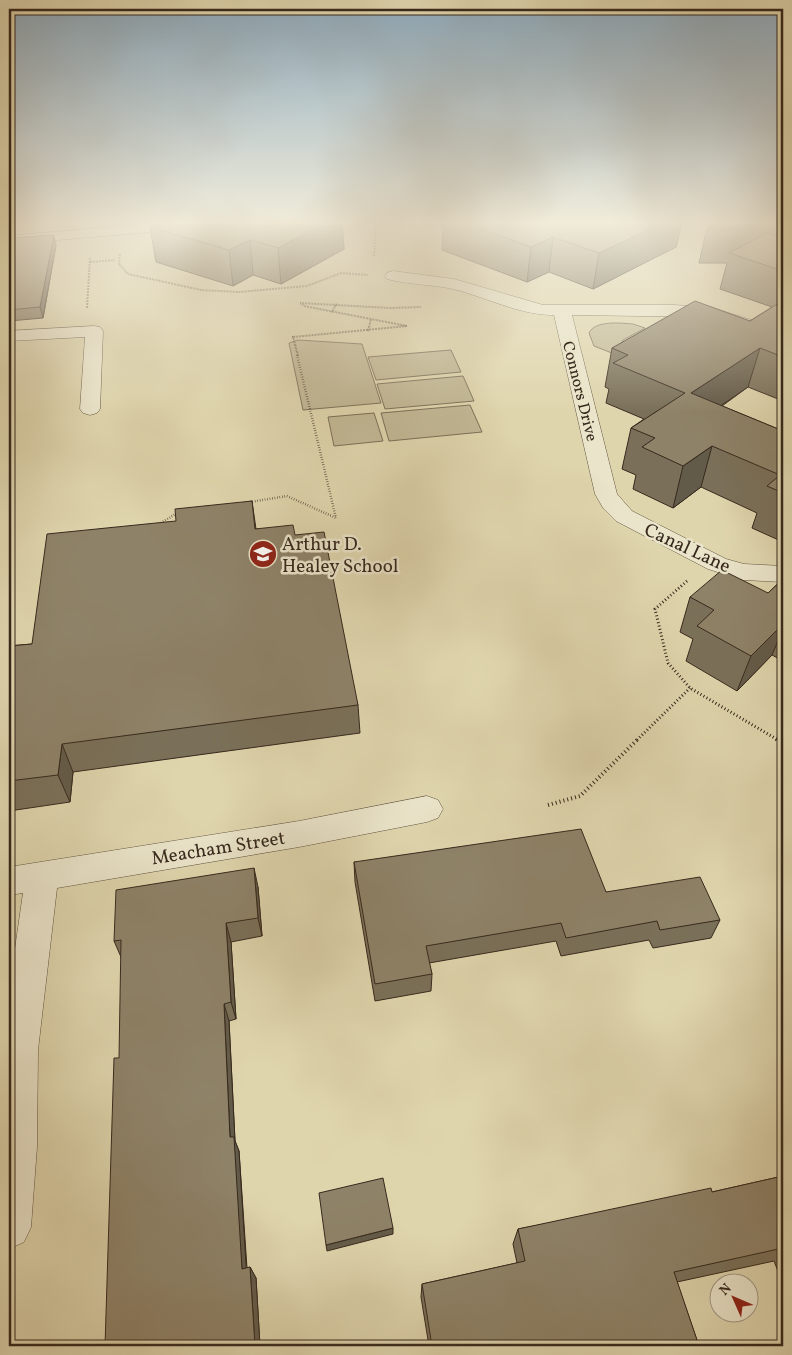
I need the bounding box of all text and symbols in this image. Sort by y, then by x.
street label: Connors Drive [556,339,602,444]
street label: Canal Lane [640,517,735,580]
place label: Arthur D. Healey School [282,532,399,580]
school or university icon: Arthur D. Healey School [248,539,278,569]
street label: Meacham Street [150,826,287,872]
north arrow [710,1272,760,1322]
text: N [716,1280,736,1300]

